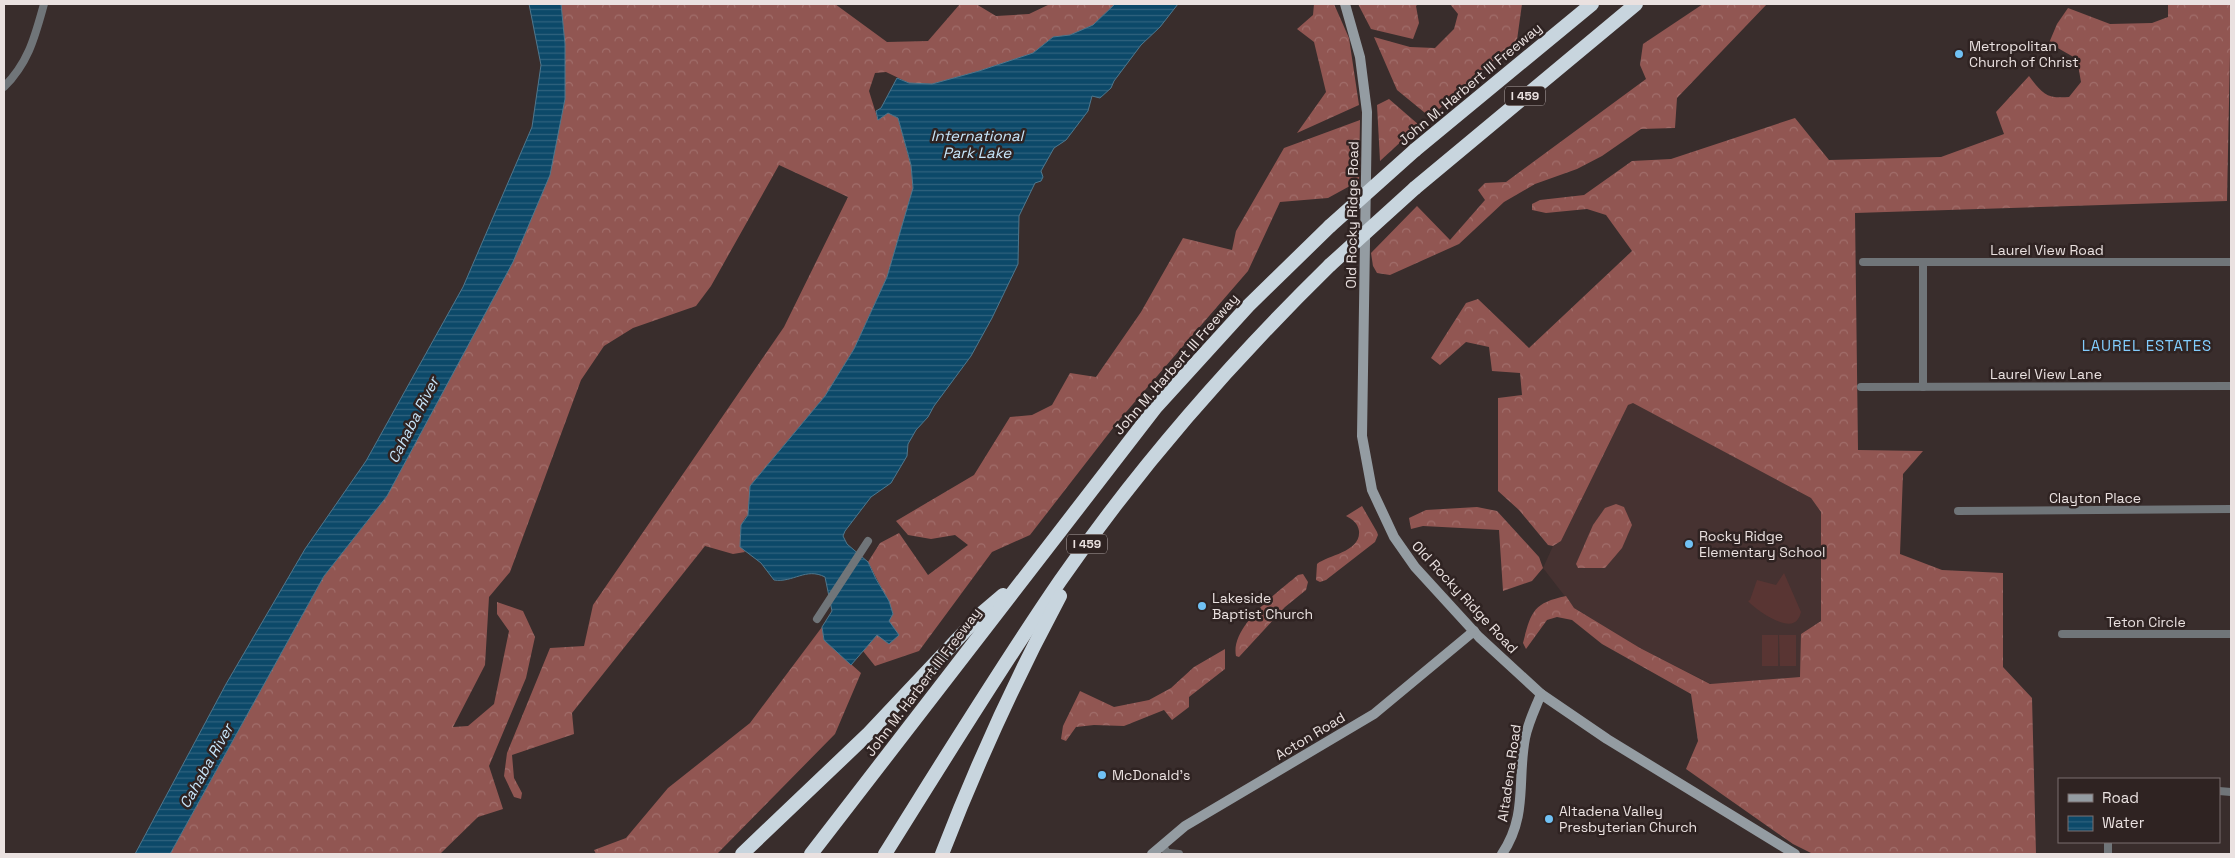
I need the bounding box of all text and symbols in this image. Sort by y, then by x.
street label: John M. Harbert III Freeway [1395,19,1545,149]
place label: Metropolitan Church of Christ [1969,37,2079,71]
marker: Metropolitan Church of Christ [1953,48,1965,60]
road number: I 459 [1505,86,1545,105]
water label: International Park Lake [931,126,1026,162]
street label: Old Rocky Ridge Road [1342,141,1362,289]
street label: Laurel View Road [1990,241,2104,259]
street label: John M. Harbert III Freeway [1110,290,1242,438]
district label: LAUREL ESTATES [2082,336,2212,355]
street label: Laurel View Lane [1990,365,2102,383]
water label: Cahaba River [383,373,443,466]
street label: Clayton Place [2049,489,2141,507]
place label: Rocky Ridge Elementary School [1699,527,1825,561]
road number: I 459 [1067,534,1107,554]
street label: Old Rocky Ridge Road [1408,537,1522,657]
marker: Rocky Ridge Elementary School [1683,538,1695,550]
place label: Lakeside Baptist Church [1212,589,1313,623]
marker: Lakeside Baptist Church [1196,600,1208,612]
street label: John M. Harbert III Freeway [861,604,985,760]
street label: Teton Circle [2106,613,2186,631]
street label: Acton Road [1272,708,1348,764]
water label: Cahaba River [175,719,238,812]
street label: Altadena Road [1493,723,1525,823]
place label: McDonald's [1112,766,1190,784]
marker: McDonald's [1096,769,1108,781]
legend [2058,778,2220,843]
text: Road [2102,788,2139,807]
place label: Altadena Valley Presbyterian Church [1559,802,1697,836]
marker: Altadena Valley Presbyterian Church [1543,813,1555,825]
text: Water [2102,813,2145,832]

